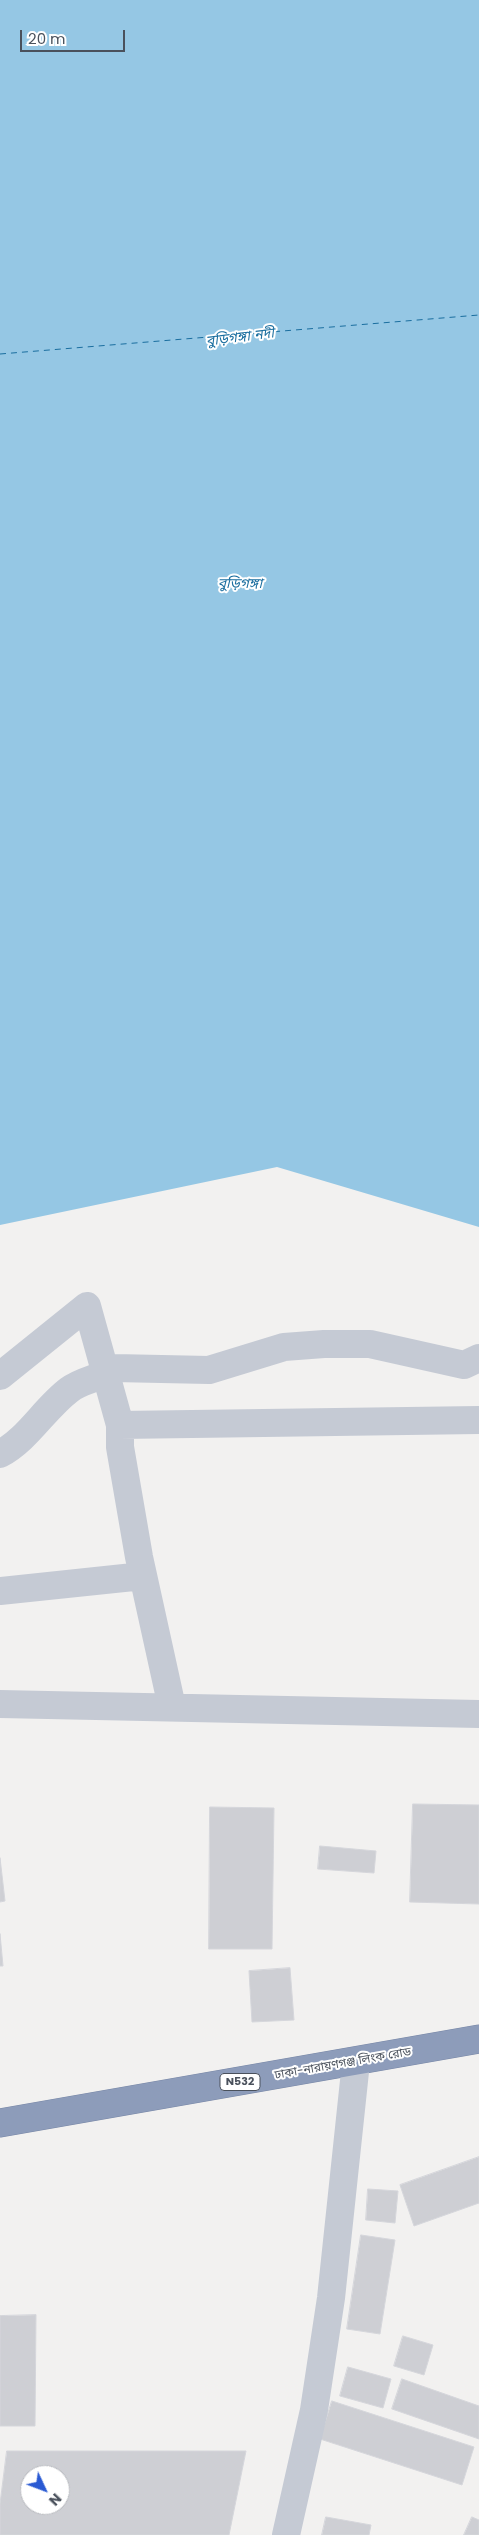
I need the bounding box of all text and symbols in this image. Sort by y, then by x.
scale bar [22,20,128,52]
text: 20 m [28,28,66,49]
water label: বুড়িগঙ্গা নদী [205,325,275,351]
water label: বুড়িগঙ্গা [218,576,262,592]
street label: ঢাকা-নারায়ণগঞ্জ লিংক রোড [274,2045,412,2083]
road number: N532 [220,2074,260,2090]
north arrow [20,2465,70,2515]
text: N [44,2489,66,2510]

